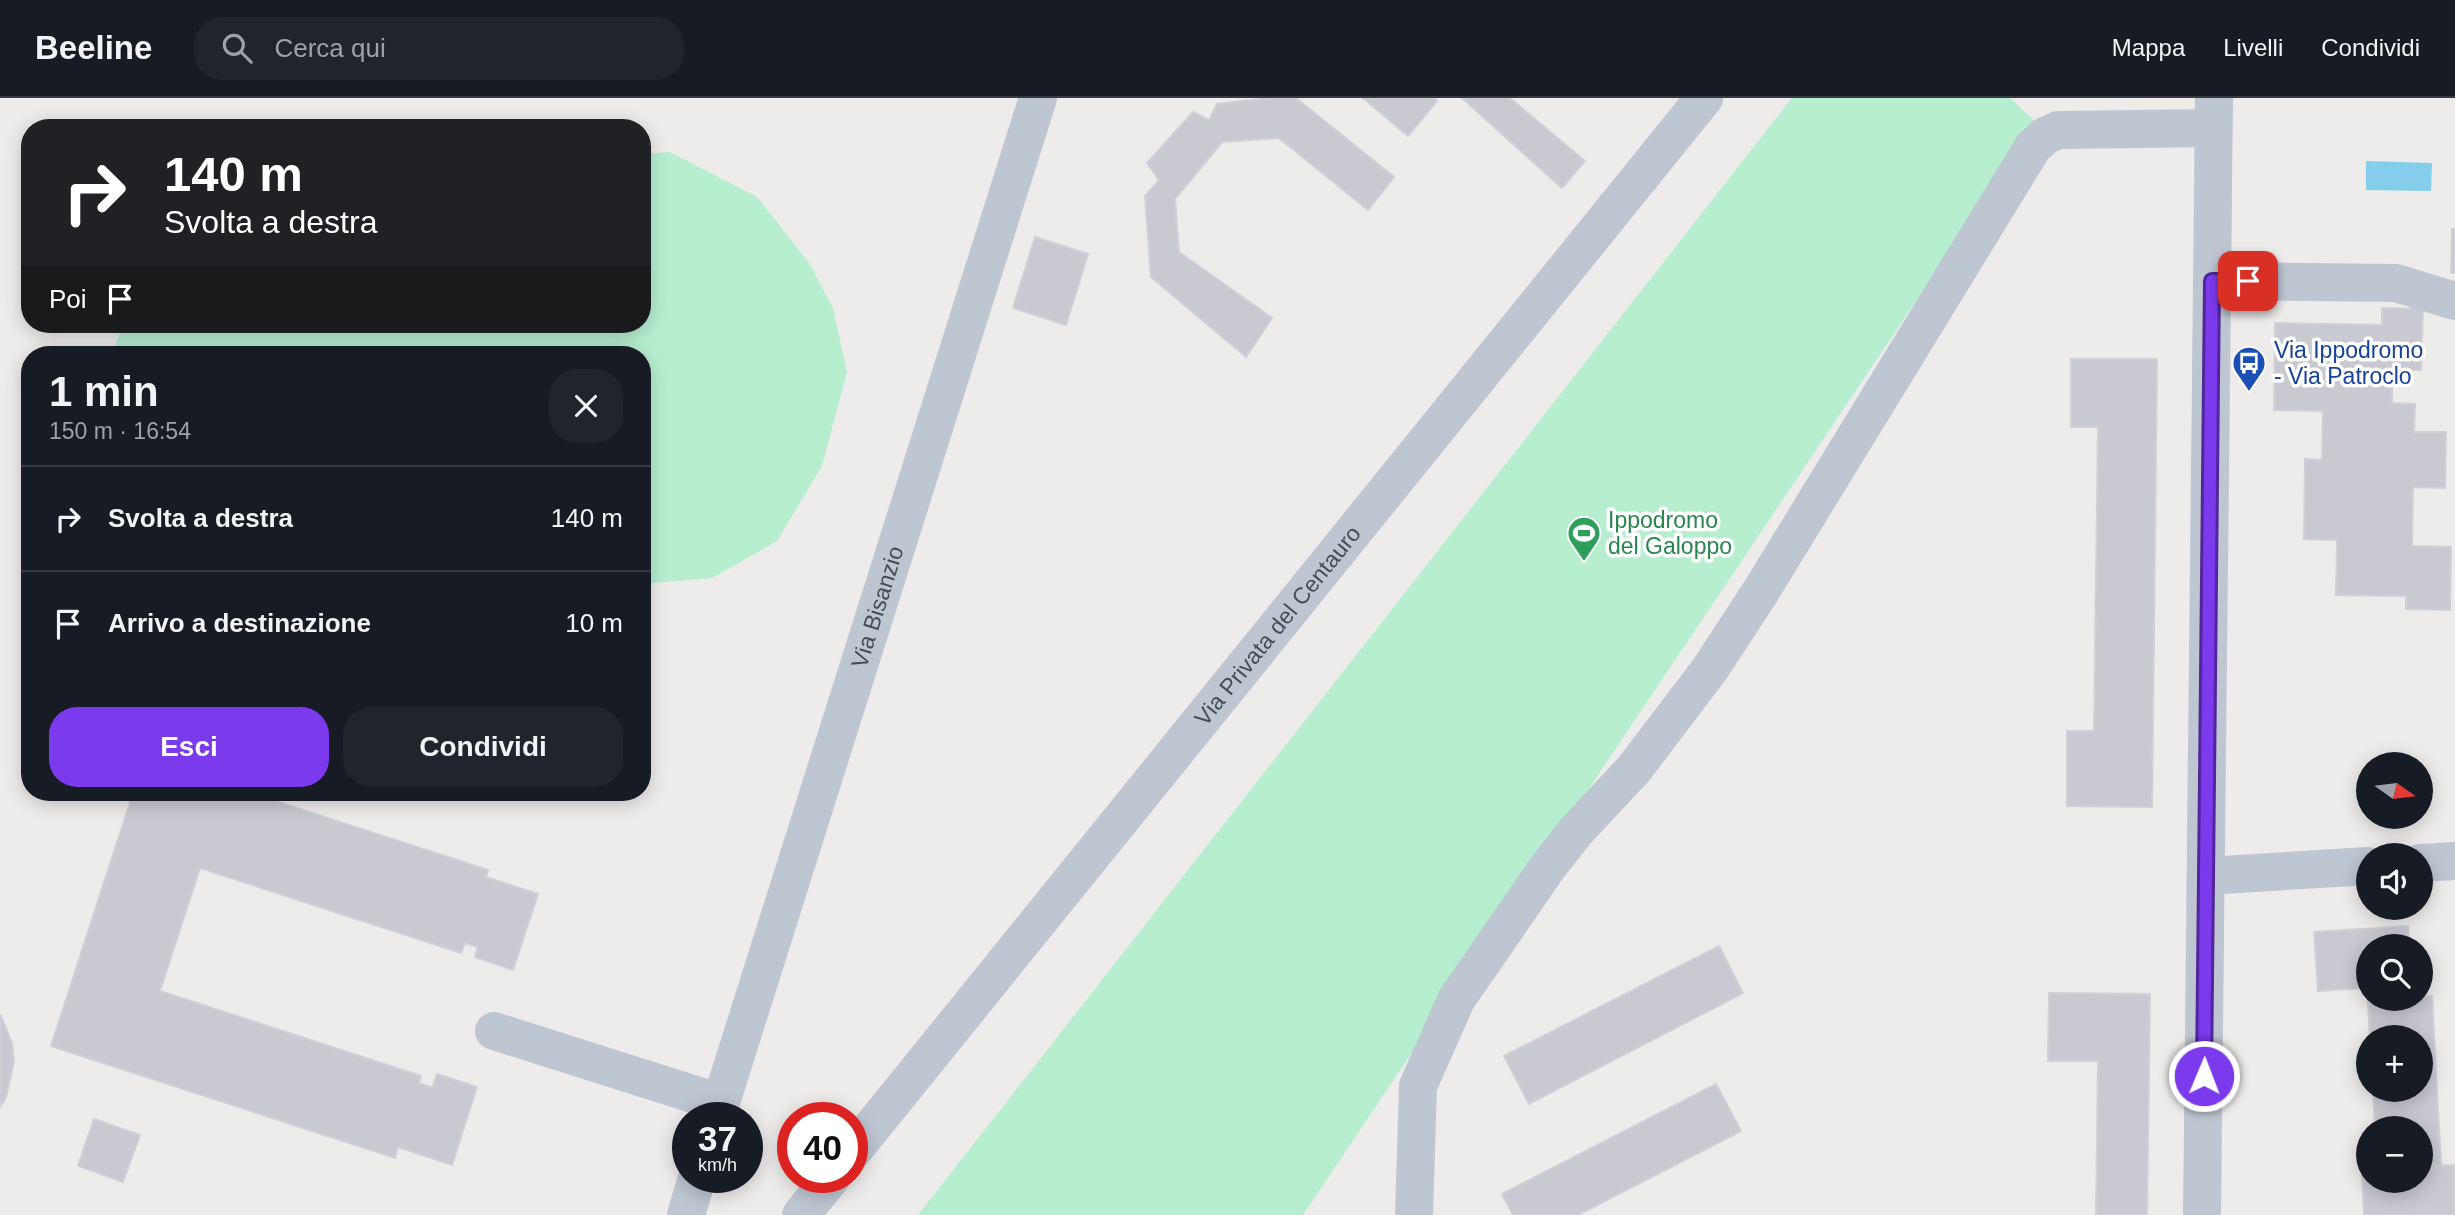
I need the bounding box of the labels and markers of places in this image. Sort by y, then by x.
pin [2218,251,2278,311]
place label: Via Ippodromo - Via Patroclo [2274,337,2423,389]
bus stop icon: Via Ippodromo - Via Patroclo [2230,344,2268,393]
place label: Ippodromo del Galoppo [1608,507,1732,559]
sports icon: Ippodromo del Galoppo [1565,514,1603,563]

